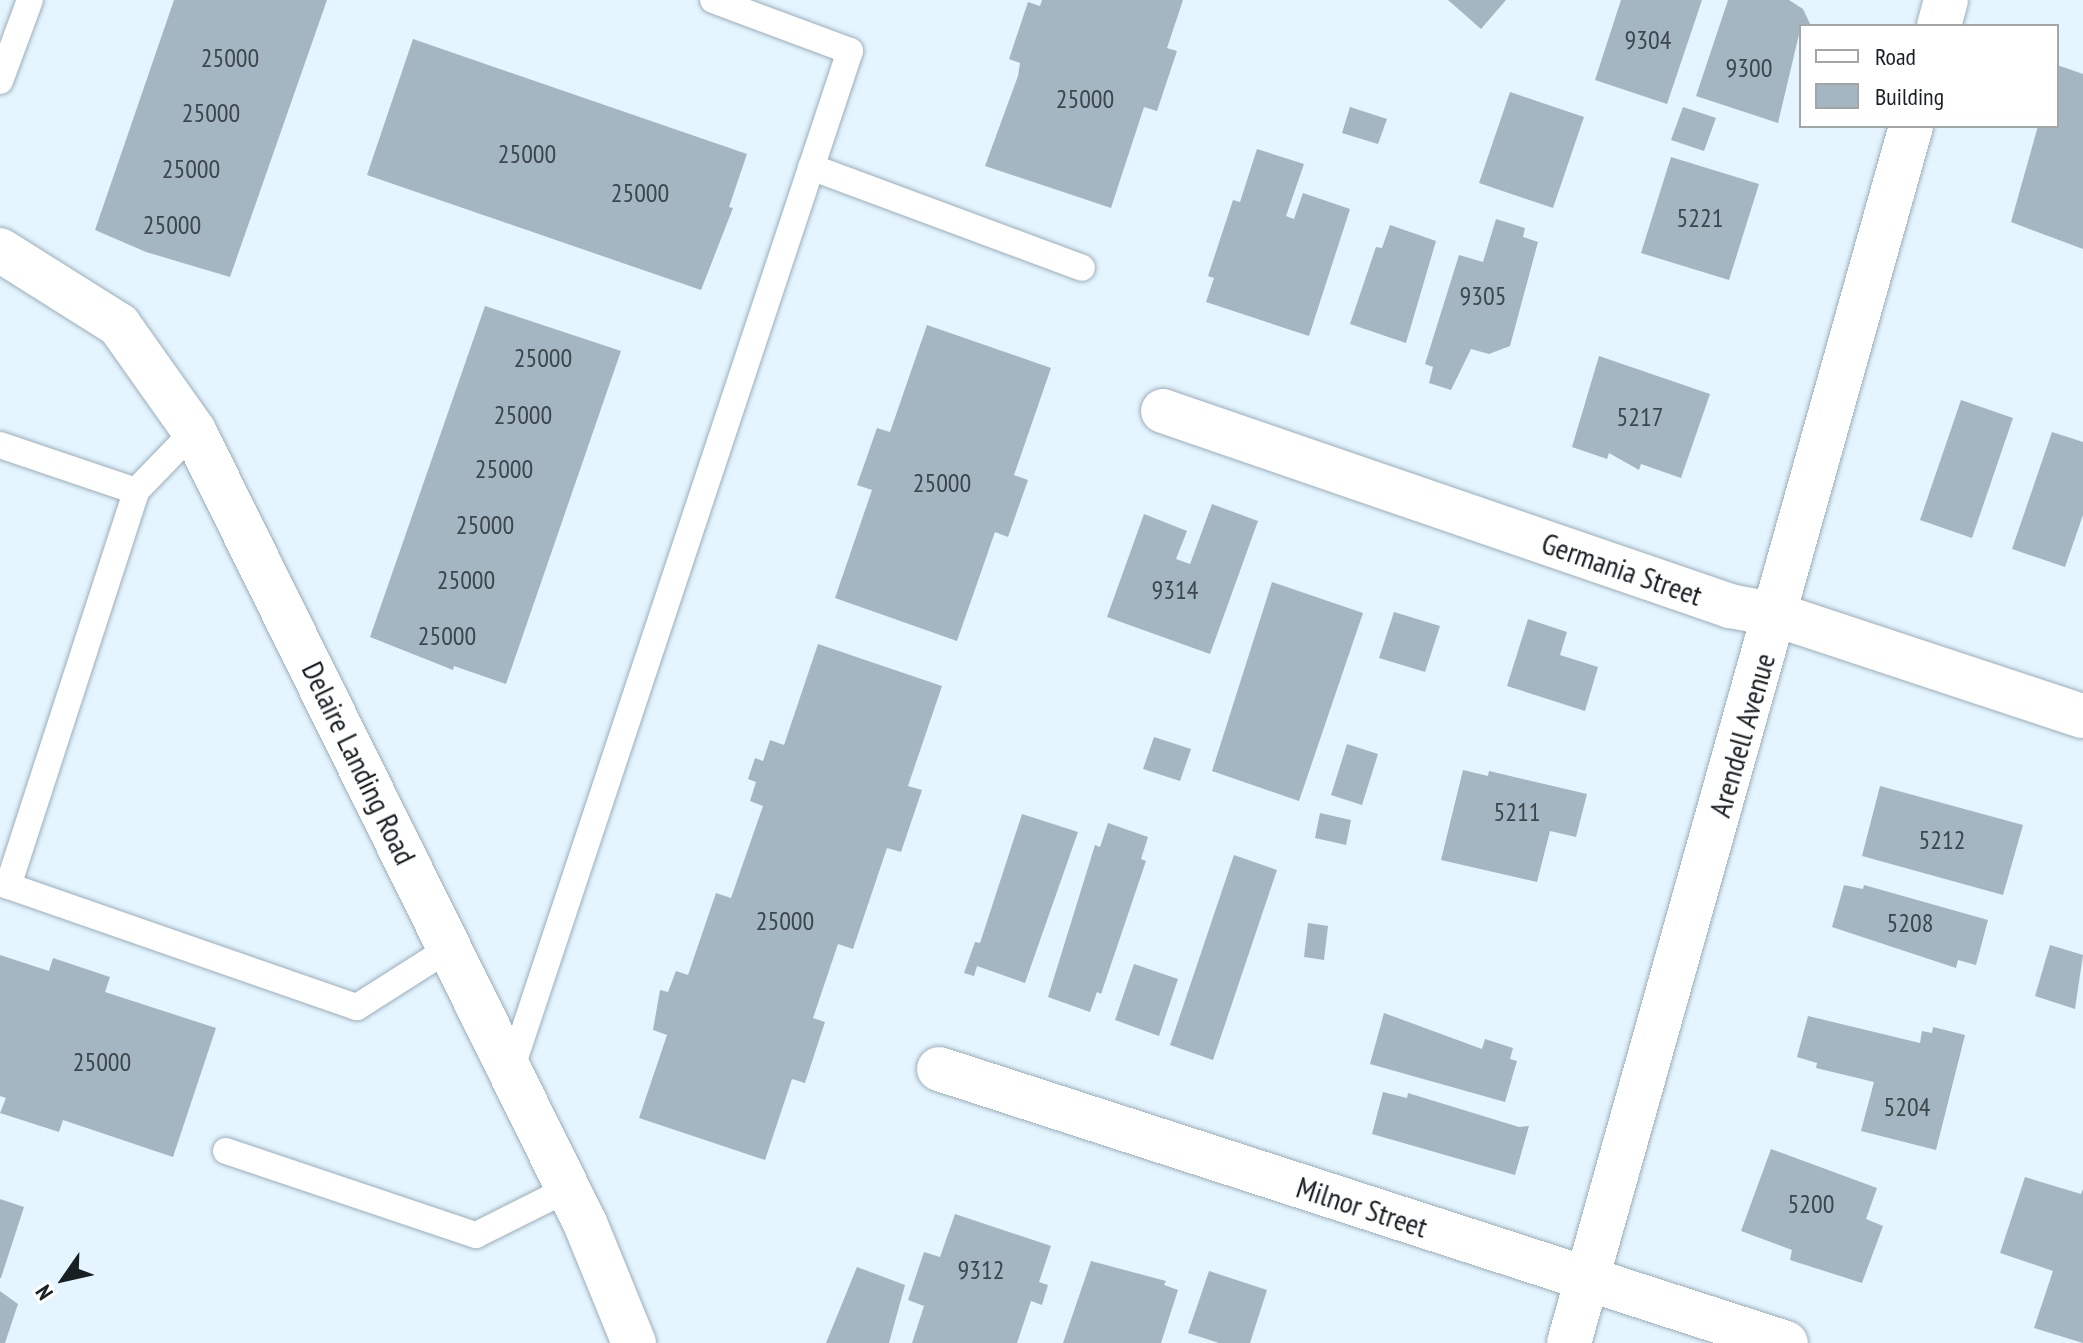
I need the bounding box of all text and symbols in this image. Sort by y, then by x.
house number: 9304 [1625,24,1671,56]
legend [1799,24,2059,128]
text: Road [1875,41,1916,72]
house number: 25000 [201,42,259,74]
house number: 9300 [1726,52,1772,84]
text: Building [1875,81,1944,112]
house number: 25000 [1056,83,1114,115]
house number: 25000 [182,97,240,129]
house number: 25000 [498,138,556,170]
house number: 25000 [162,153,220,185]
house number: 25000 [611,177,669,209]
house number: 5221 [1677,202,1723,234]
house number: 25000 [143,209,201,241]
house number: 9305 [1460,280,1506,312]
house number: 25000 [514,342,572,374]
house number: 25000 [494,399,552,431]
house number: 5217 [1617,401,1663,433]
house number: 25000 [475,453,533,485]
house number: 25000 [913,467,971,499]
house number: 25000 [456,509,514,541]
street label: Germania Street [1537,525,1707,613]
house number: 25000 [437,564,495,596]
house number: 9314 [1152,574,1198,606]
house number: 25000 [418,620,476,652]
street label: Arendell Avenue [1701,649,1783,821]
street label: Delaire Landing Road [294,656,424,870]
house number: 5211 [1494,796,1540,828]
house number: 5212 [1919,824,1965,856]
house number: 25000 [756,905,814,937]
house number: 5208 [1887,907,1933,939]
house number: 25000 [73,1046,131,1078]
house number: 5204 [1884,1091,1930,1123]
street label: Milnor Street [1292,1169,1432,1245]
house number: 5200 [1788,1188,1834,1220]
north arrow [24,1239,104,1319]
house number: 9312 [958,1254,1004,1286]
text: N [29,1280,59,1305]

